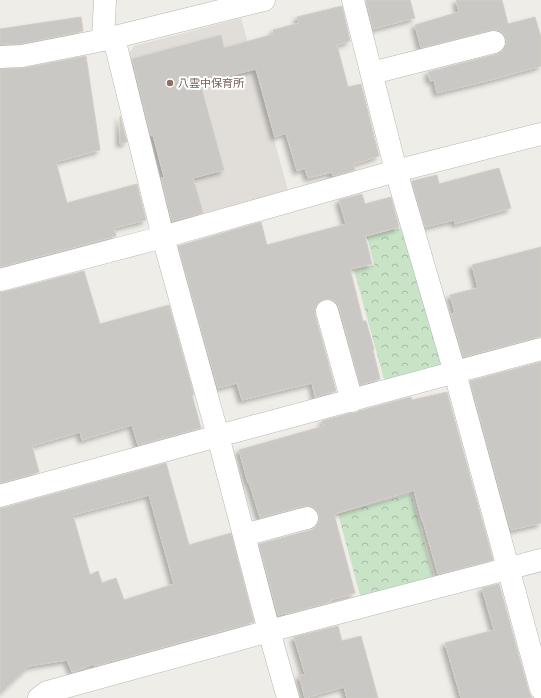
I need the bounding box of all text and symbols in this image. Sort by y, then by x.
place label: 八雲中保育所 [178,77,245,89]
marker: 八雲中保育所 [165,78,175,88]

